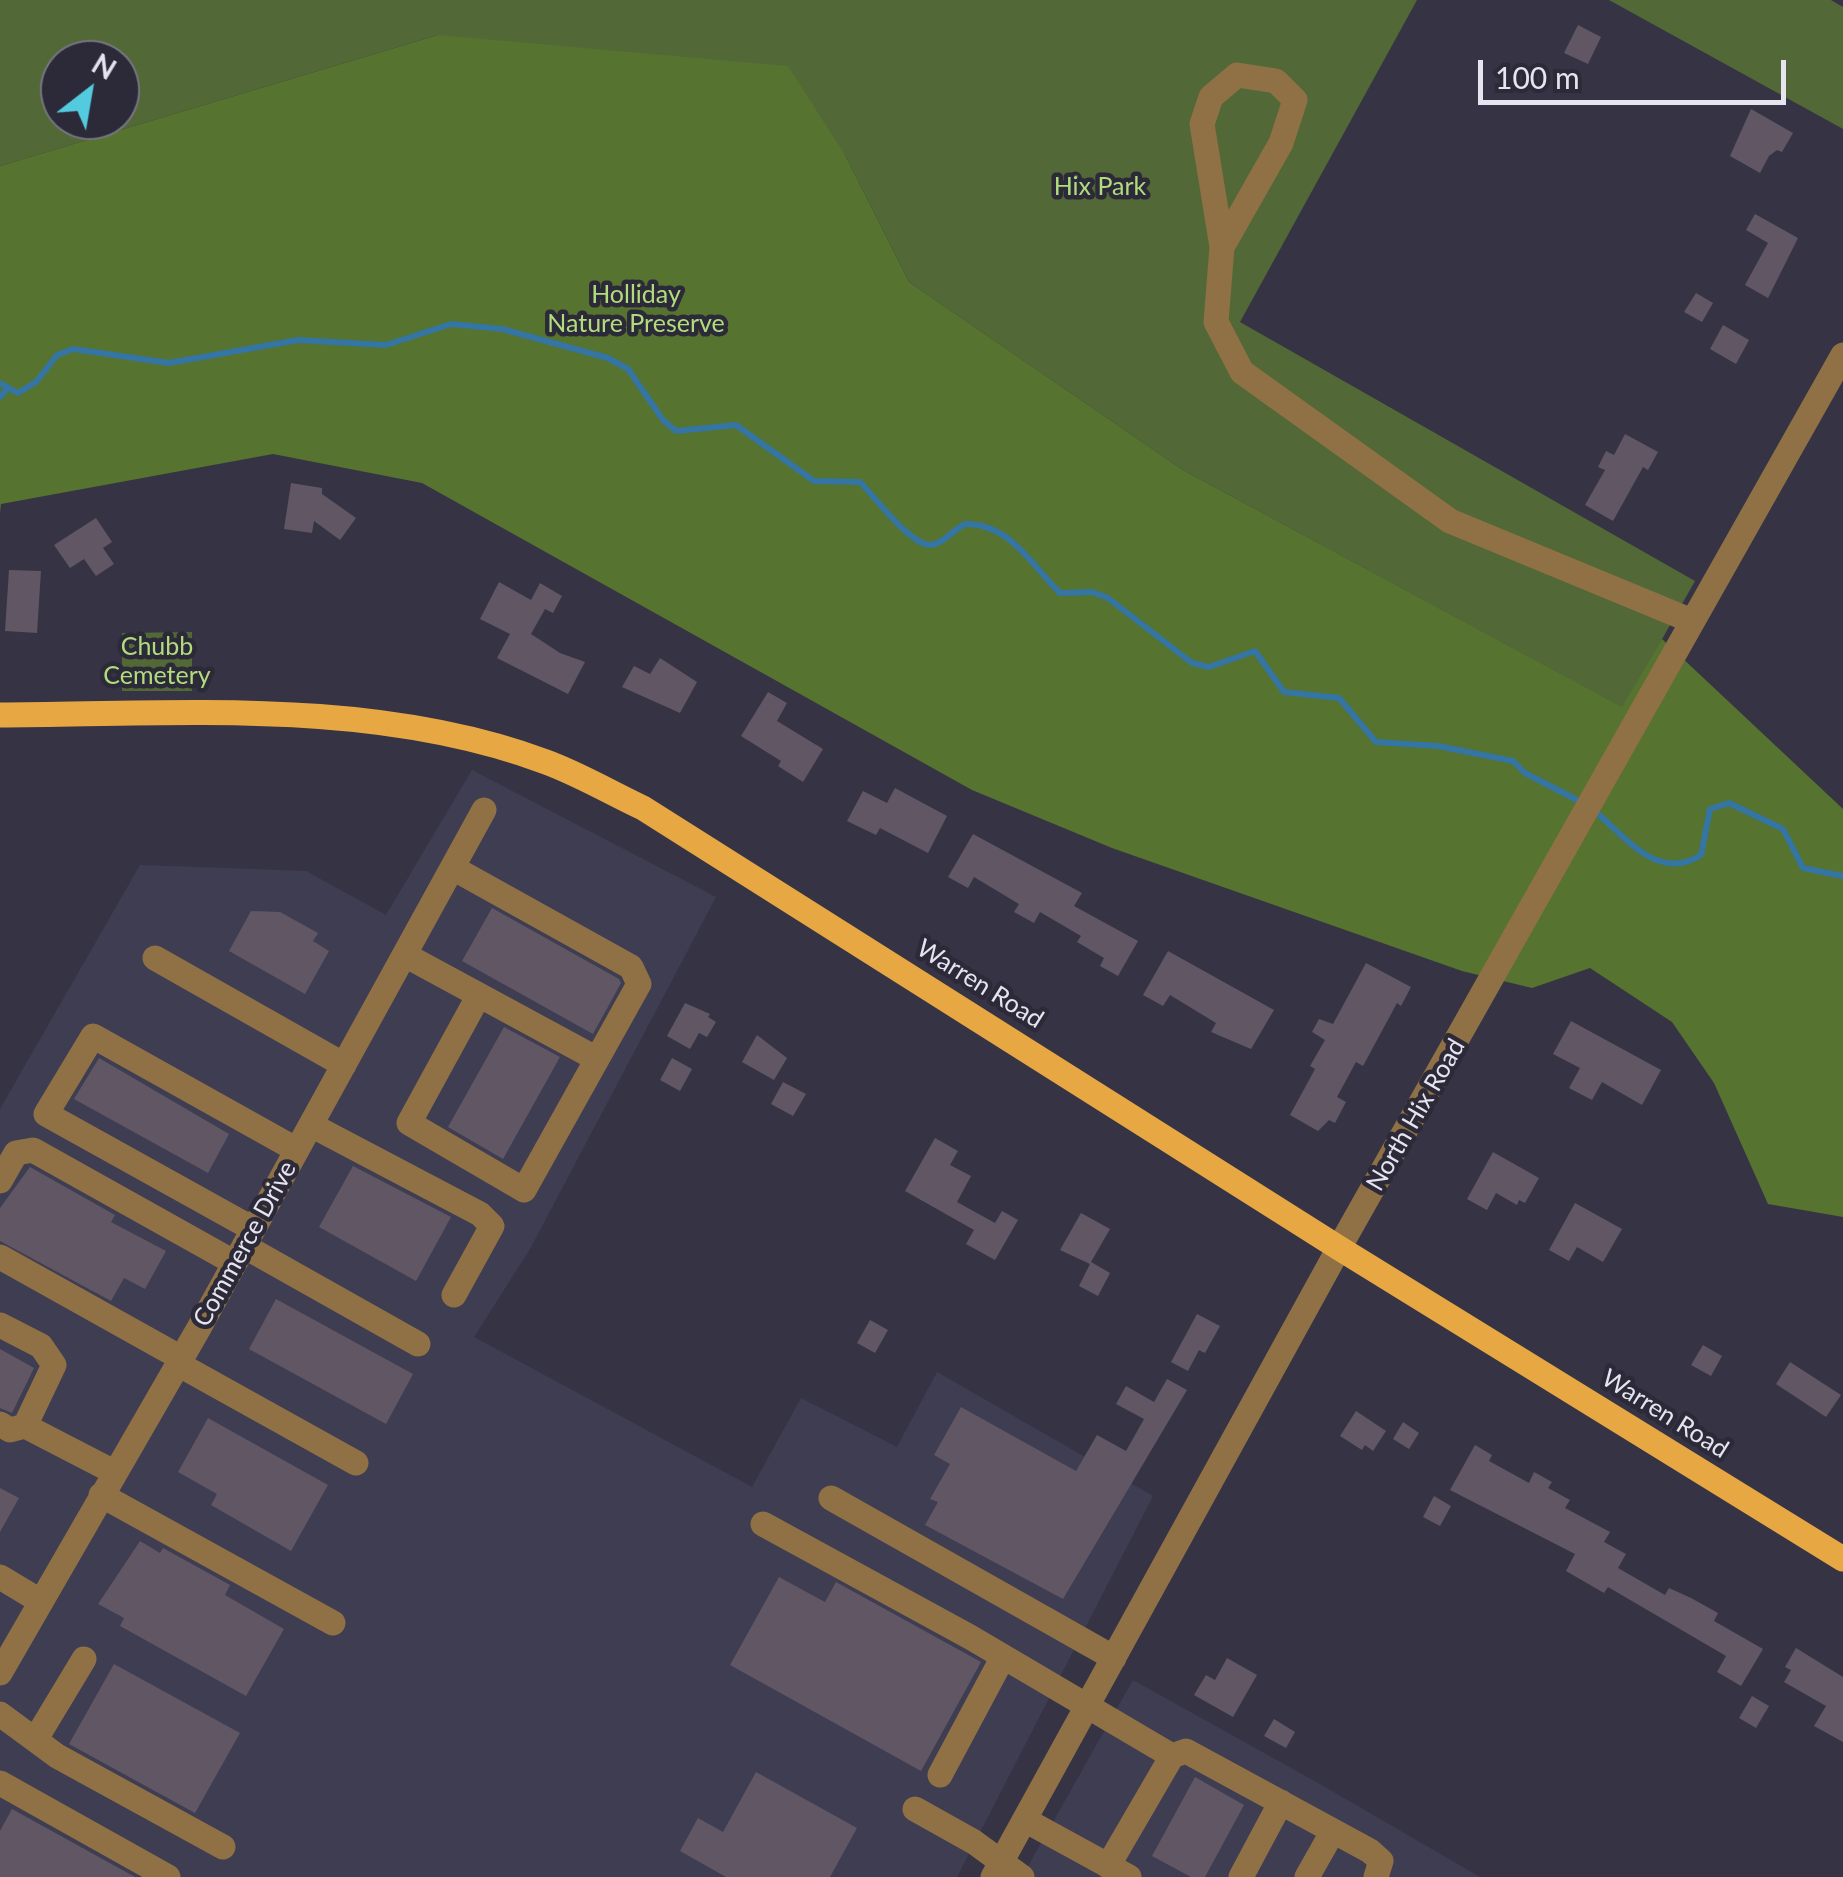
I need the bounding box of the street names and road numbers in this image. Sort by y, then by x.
street label: Warren Road [911,933,1049,1035]
street label: North Hix Road [1360,1034,1472,1196]
street label: Commerce Drive [187,1156,303,1332]
street label: Warren Road [1596,1363,1734,1465]

